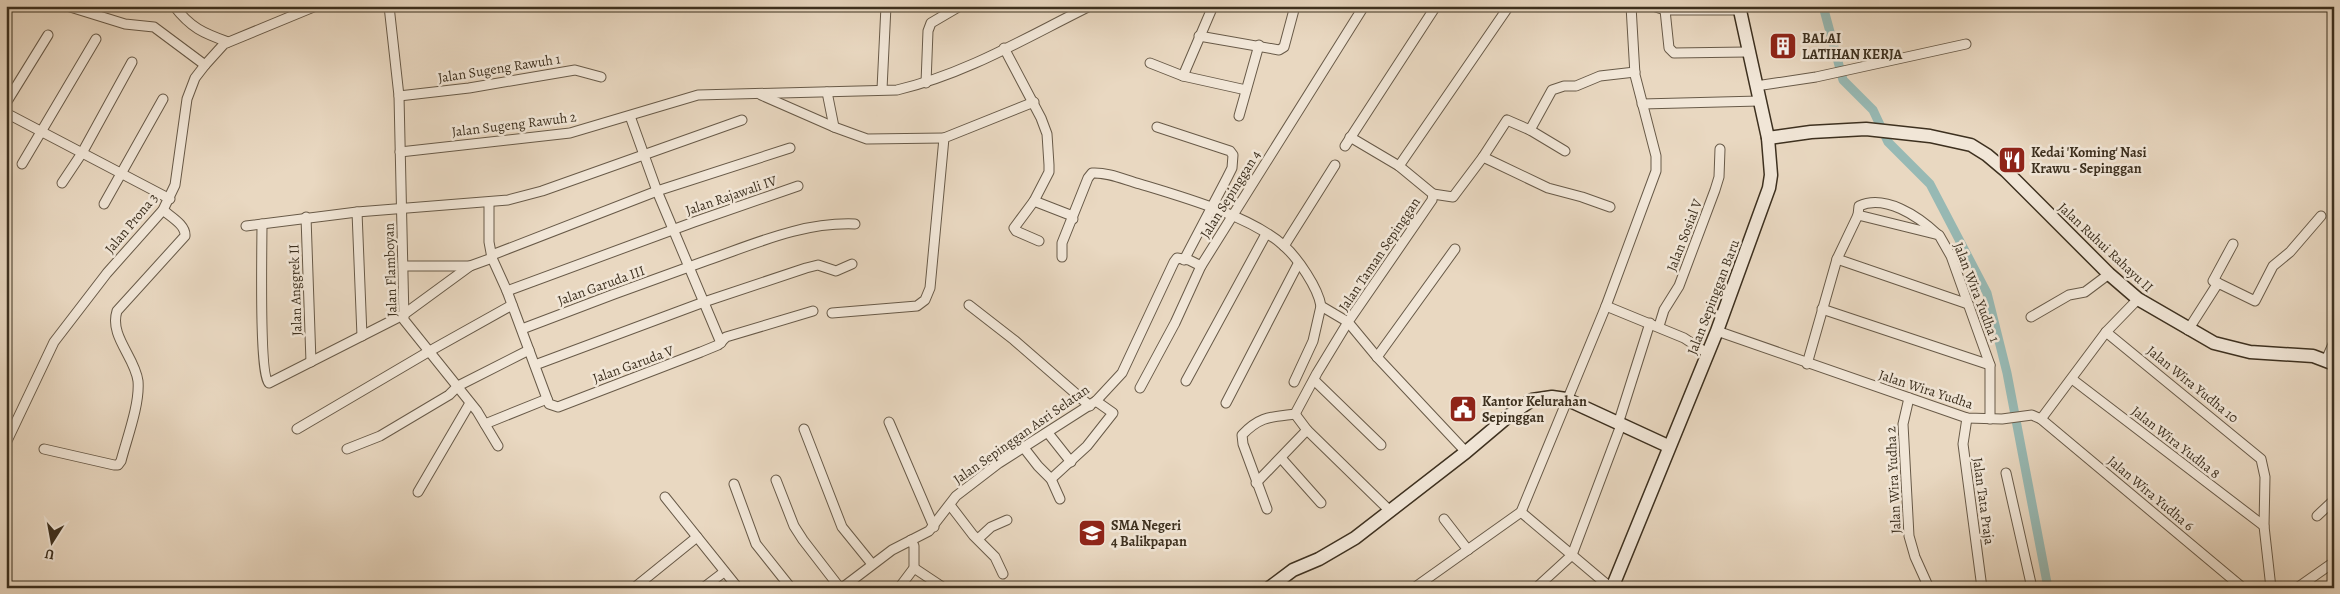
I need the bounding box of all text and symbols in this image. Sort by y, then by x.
place label: BALAI LATIHAN KERJA [1802,29,1903,64]
building icon: BALAI LATIHAN KERJA [1768,31,1798,61]
street label: Jalan Sugeng Rawuh 1 [436,49,562,88]
street label: Jalan Sugeng Rawuh 2 [451,107,578,142]
place label: Kedai 'Koming' Nasi Krawu - Sepinggan [2031,143,2147,178]
restaurant icon: Kedai 'Koming' Nasi Krawu - Sepinggan [1997,145,2027,175]
street label: Jalan Sepinggan 4 [1196,147,1265,242]
street label: Jalan Rajawali IV [683,171,780,220]
street label: Jalan Prona 3 [100,189,162,258]
street label: Jalan Taman Sepinggan [1334,193,1425,315]
street label: Jalan Sosial V [1662,196,1707,274]
street label: Jalan Ruhui Rahayu II [2054,198,2157,297]
street label: Jalan Flamboyan [379,222,402,317]
street label: Jalan Sepinggan Baru [1683,236,1744,358]
street label: Jalan Wira Yudha 1 [1949,239,2004,345]
street label: Jalan Anggrek II [284,244,307,336]
street label: Jalan Garuda III [555,261,648,310]
street label: Jalan Garuda V [590,341,677,388]
street label: Jalan Wira Yudha 10 [2143,341,2243,427]
street label: Jalan Wira Yudha [1876,365,1976,414]
street label: Jalan Sepinggan Asri Selatan [949,380,1094,489]
place label: Kantor Kelurahan Sepinggan [1482,392,1587,427]
public building icon: Kantor Kelurahan Sepinggan [1448,394,1478,424]
street label: Jalan Wira Yudha 8 [2127,402,2224,483]
street label: Jalan Wira Yudha 2 [1881,425,1906,534]
street label: Jalan Wira Yudha 6 [2103,452,2198,535]
street label: Jalan Tata Praja [1968,456,1999,546]
north arrow [28,516,78,566]
place label: SMA Negeri 4 Balikpapan [1111,516,1187,551]
school or university icon: SMA Negeri 4 Balikpapan [1077,518,1107,548]
text: U [43,544,56,564]

